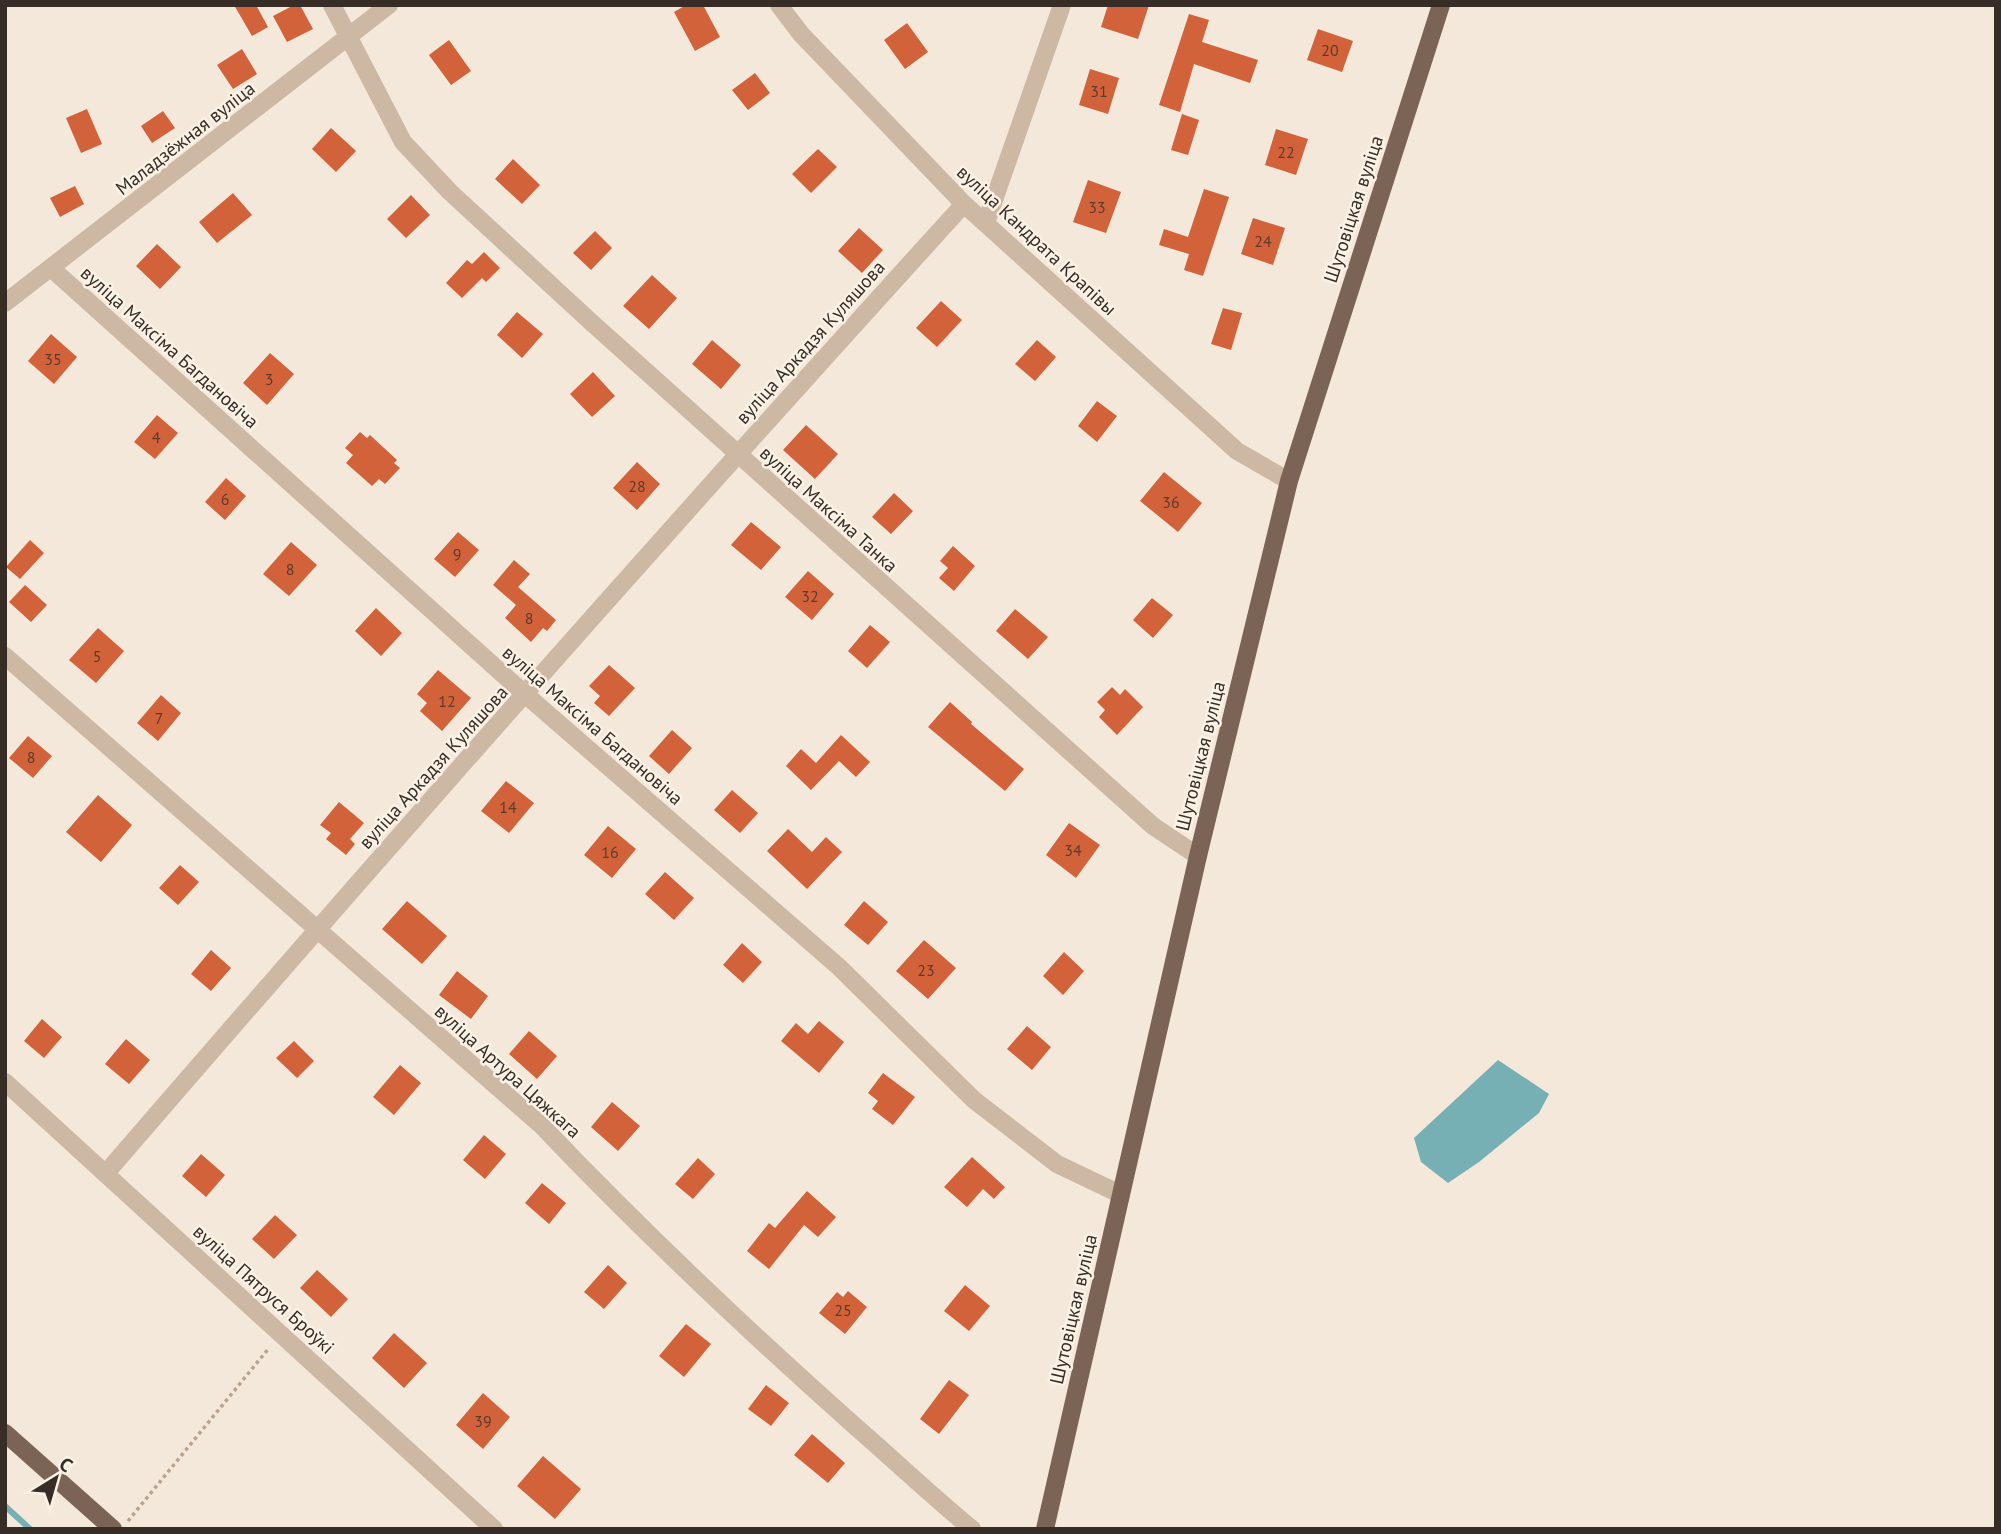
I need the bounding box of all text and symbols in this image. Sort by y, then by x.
house number: 20 [1321,40,1339,60]
street label: Маладзёжная вуліца [110,76,260,200]
house number: 31 [1090,81,1108,101]
street label: Шутовіцкая вуліца [1318,132,1388,286]
house number: 22 [1277,142,1295,162]
street label: вуліца Кандрата Крапівы [952,160,1122,320]
house number: 33 [1088,197,1106,217]
house number: 24 [1254,231,1272,251]
street label: вуліца Аркадзя Куляшова [730,255,890,429]
street label: вуліца Максіма Багдановіча [76,261,264,433]
house number: 35 [44,349,62,369]
house number: 3 [265,369,273,389]
house number: 4 [152,427,161,447]
street label: вуліца Максіма Танка [755,441,903,577]
house number: 28 [628,476,646,496]
house number: 6 [221,489,229,509]
house number: 36 [1162,492,1180,512]
house number: 9 [453,544,461,564]
house number: 8 [286,559,294,579]
house number: 32 [801,586,819,606]
house number: 8 [525,608,533,628]
street label: вуліца Максіма Багдановіча [498,640,688,810]
house number: 5 [93,646,101,666]
street label: Шутовіцкая вуліца [1170,679,1230,833]
street label: вуліца Аркадзя Куляшова [353,680,513,854]
house number: 12 [438,691,456,711]
house number: 7 [155,708,163,728]
house number: 8 [27,747,35,767]
house number: 14 [499,797,517,817]
house number: 34 [1064,840,1082,860]
house number: 16 [601,842,619,862]
house number: 23 [917,960,935,980]
street label: вуліца Артура Цяжкага [430,999,586,1143]
street label: вуліца Пятруся Броўкі [188,1219,340,1359]
street label: Шутовіцкая вуліца [1044,1232,1102,1386]
house number: 25 [834,1300,852,1320]
house number: 39 [474,1411,492,1431]
north arrow [21,1443,91,1513]
text: С [55,1452,78,1477]

